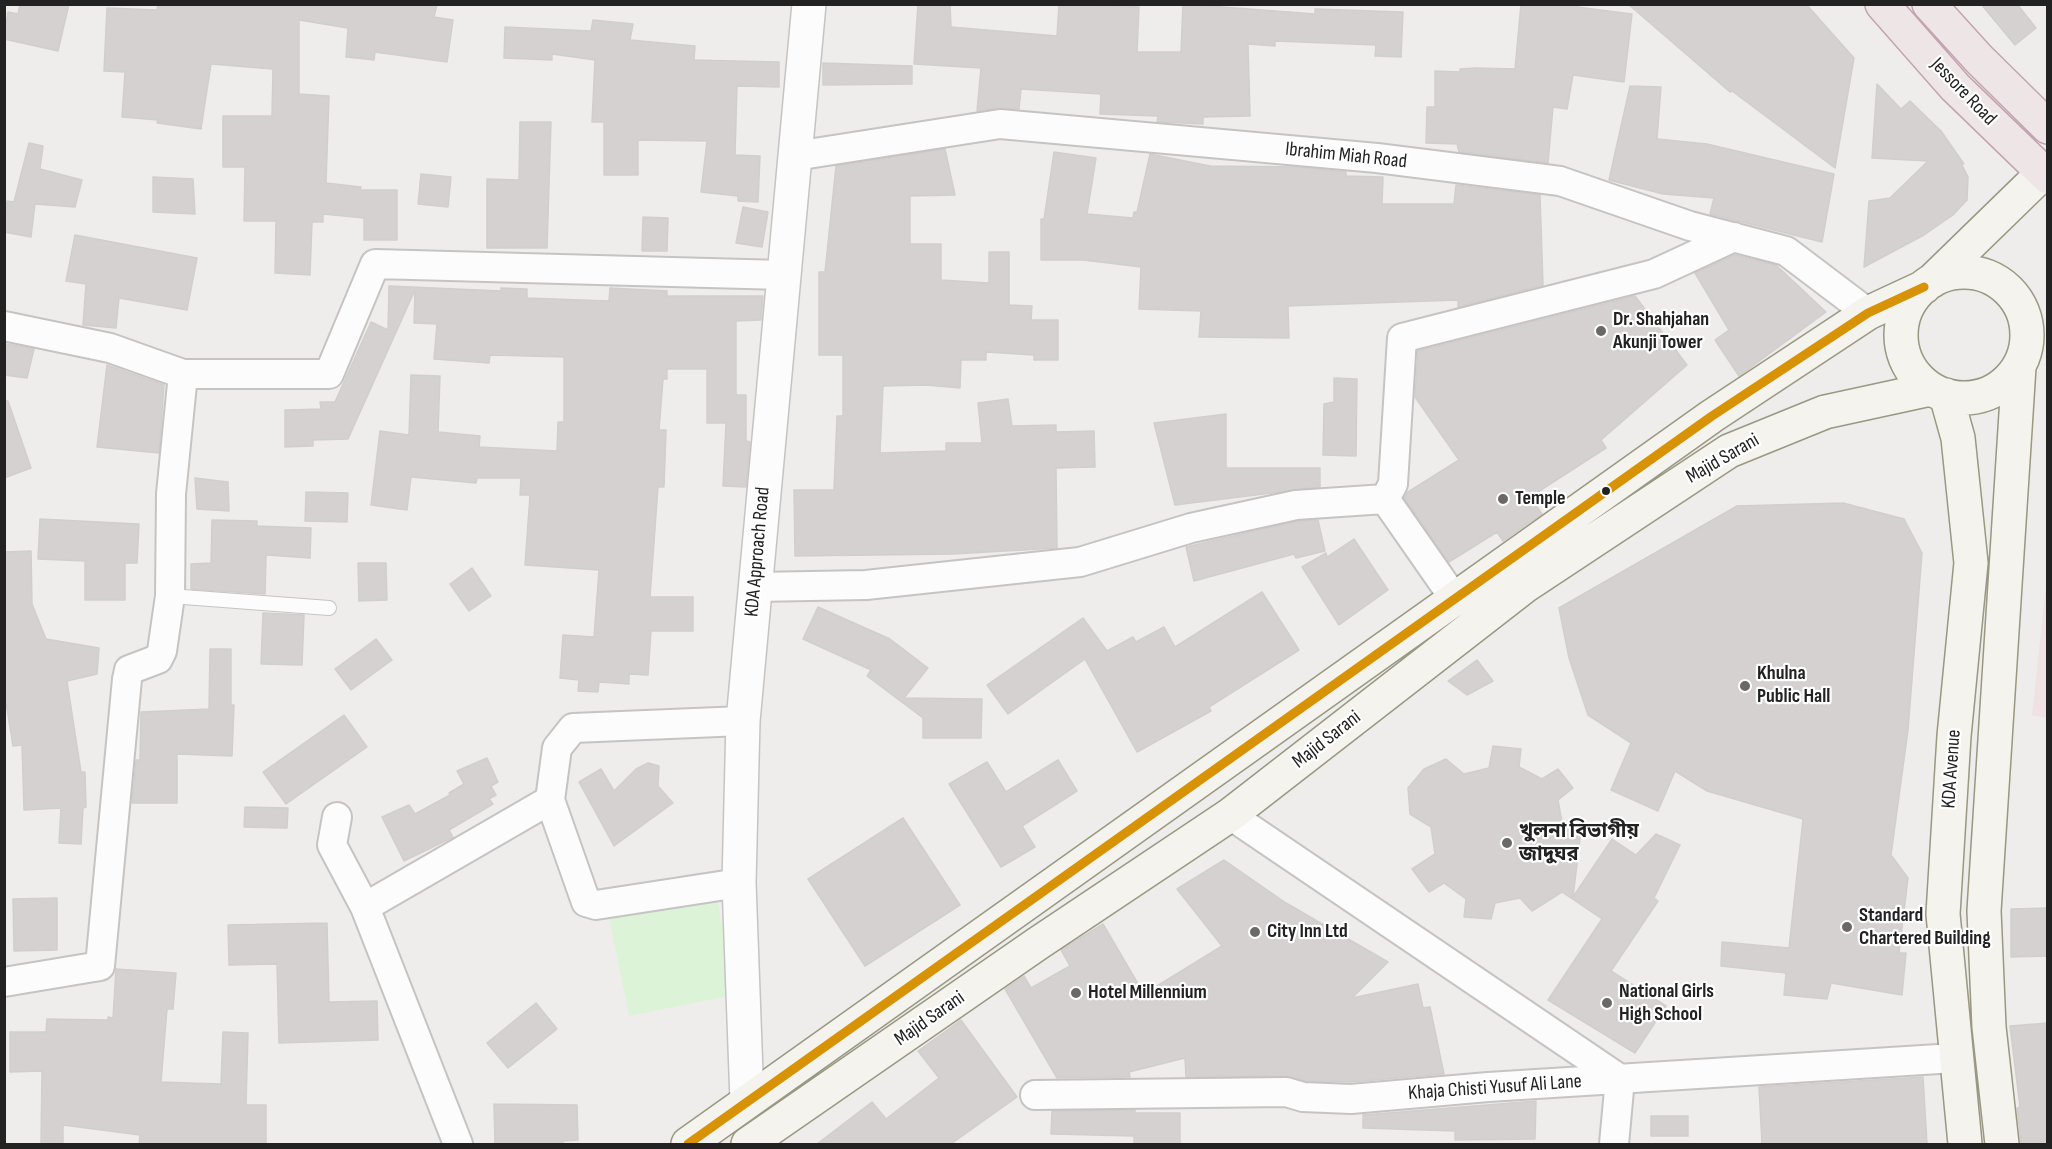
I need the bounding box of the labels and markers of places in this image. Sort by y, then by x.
place label: Dr. Shahjahan Akunji Tower [1613,308,1709,355]
marker: Dr. Shahjahan Akunji Tower [1594,324,1608,338]
unlabelled marker [1600,485,1612,497]
place label: Temple [1515,487,1566,511]
marker: Temple [1496,492,1510,506]
place label: Khulna Public Hall [1757,662,1830,709]
marker: Khulna Public Hall [1738,679,1752,693]
place label: খুলনা বিভাগীয় জাদুঘর [1519,820,1639,867]
marker: খুলনা বিভাগীয় জাদুঘর [1500,836,1514,850]
place label: Standard Chartered Building [1859,904,1991,951]
place label: City Inn Ltd [1267,920,1348,944]
marker: Standard Chartered Building [1840,920,1854,934]
marker: City Inn Ltd [1248,925,1262,939]
place label: National Girls High School [1619,980,1714,1027]
place label: Hotel Millennium [1088,981,1207,1005]
marker: Hotel Millennium [1069,986,1083,1000]
marker: National Girls High School [1600,996,1614,1010]

